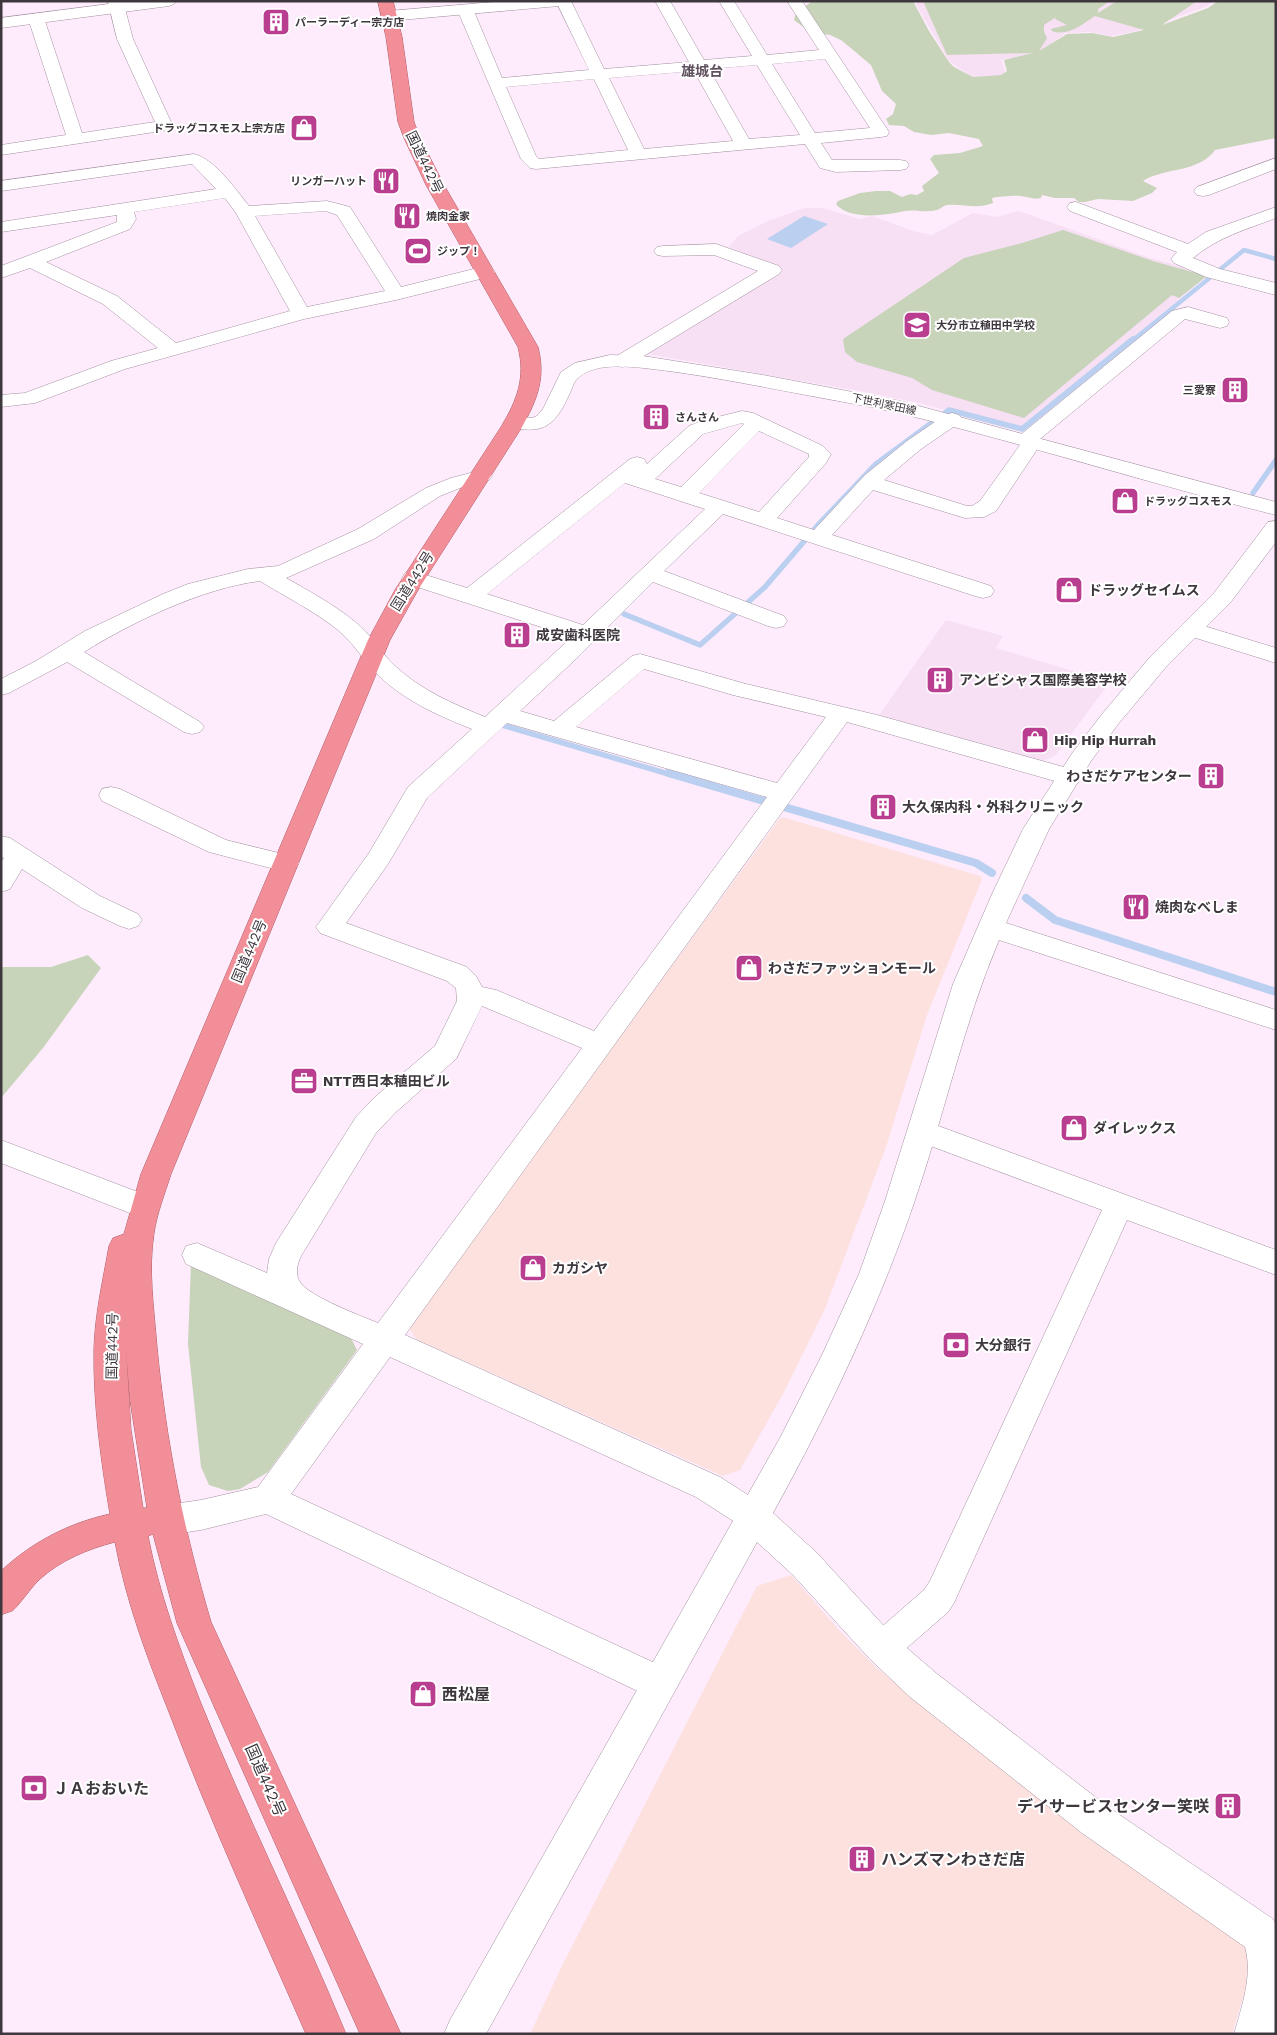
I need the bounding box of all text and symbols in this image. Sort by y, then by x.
building icon: パーラーディー宗方店 [261,7,291,37]
place label: パーラーディー宗方店 [295,16,404,29]
district label: 雄城台 [681,63,723,79]
shop icon: ドラッグコスモス上宗方店 [289,113,319,143]
place label: ドラッグコスモス上宗方店 [153,122,285,135]
street label: 国道442号 [403,128,447,196]
restaurant icon: リンガーハット [371,166,401,196]
place label: リンガーハット [290,175,367,188]
restaurant icon: 焼肉金家 [392,201,422,231]
place label: 焼肉金家 [426,210,470,223]
sports icon: ジップ！ [403,236,433,266]
place label: ジップ！ [437,245,481,258]
school or university icon: 大分市立稙田中学校 [902,310,932,340]
place label: 大分市立稙田中学校 [936,319,1035,332]
building icon: 三愛寮 [1220,375,1250,405]
place label: 三愛寮 [1183,384,1216,397]
street label: 下世利寒田線 [850,391,918,418]
building icon: さんさん [641,402,671,432]
place label: さんさん [675,411,719,424]
shop icon: ドラッグコスモス [1110,486,1140,516]
place label: ドラッグコスモス [1144,495,1232,508]
street label: 国道442号 [387,548,437,614]
shop icon: ドラッグセイムス [1054,575,1084,605]
place label: ドラッグセイムス [1088,582,1200,598]
building icon: 成安歯科医院 [502,620,532,650]
place label: 成安歯科医院 [536,627,620,643]
building icon: アンビシャス国際美容学校 [925,665,955,695]
place label: アンビシャス国際美容学校 [959,672,1126,688]
shop icon: Hip Hip Hurrah [1020,725,1050,755]
place label: Hip Hip Hurrah [1054,732,1156,748]
building icon: わさだケアセンター [1196,761,1226,791]
place label: わさだケアセンター [1066,768,1192,784]
building icon: 大久保内科・外科クリニック [868,792,898,822]
place label: 大久保内科・外科クリニック [902,799,1084,815]
restaurant icon: 焼肉なべしま [1121,892,1151,922]
place label: 焼肉なべしま [1155,899,1239,915]
street label: 国道442号 [228,917,270,985]
shop icon: わさだファッションモール [734,953,764,983]
place label: わさだファッションモール [768,960,936,976]
office icon: NTT西日本稙田ビル [289,1066,319,1096]
place label: NTT西日本稙田ビル [323,1073,450,1089]
shop icon: ダイレックス [1059,1113,1089,1143]
place label: ダイレックス [1093,1120,1177,1136]
shop icon: カガシヤ [518,1253,548,1283]
place label: カガシヤ [552,1260,608,1276]
street label: 国道442号 [103,1312,121,1380]
bank icon: 大分銀行 [941,1330,971,1360]
place label: 大分銀行 [975,1337,1031,1353]
shop icon: 西松屋 [408,1679,438,1709]
place label: 西松屋 [442,1685,490,1704]
street label: 国道442号 [241,1741,290,1819]
bank icon: ＪＡおおいた [19,1773,49,1803]
place label: ＪＡおおいた [53,1779,149,1798]
building icon: デイサービスセンター笑咲 [1213,1791,1243,1821]
place label: デイサービスセンター笑咲 [1017,1797,1209,1816]
building icon: ハンズマンわさだ店 [847,1844,877,1874]
place label: ハンズマンわさだ店 [881,1850,1025,1869]

